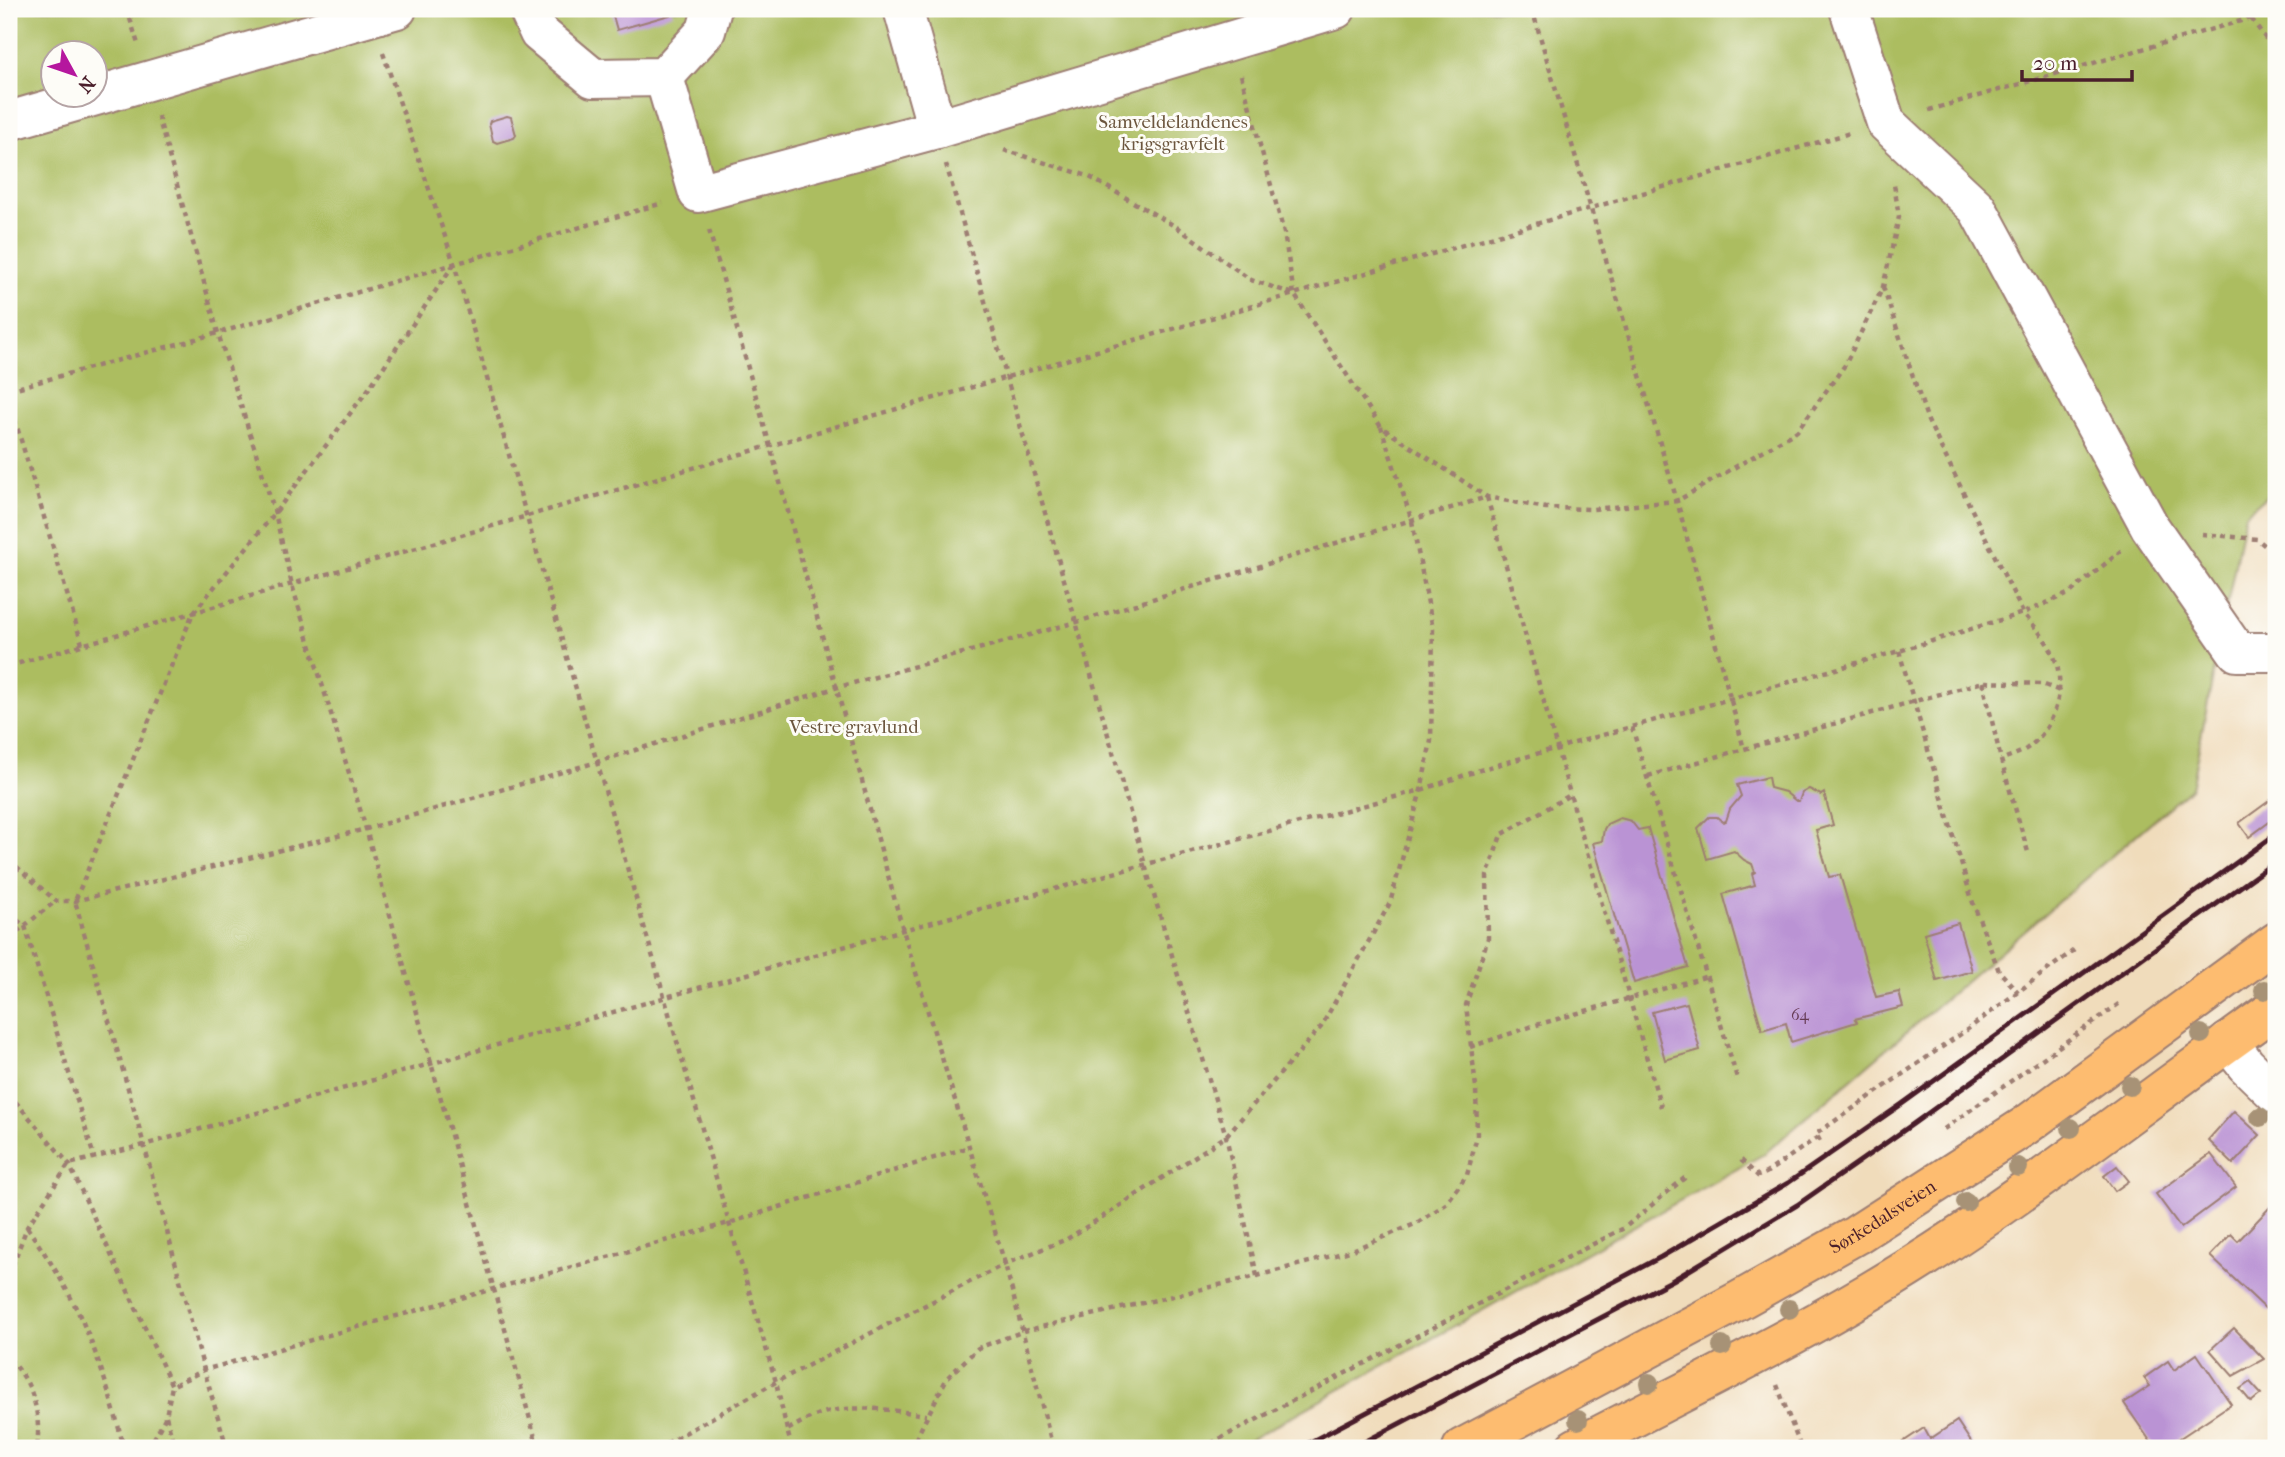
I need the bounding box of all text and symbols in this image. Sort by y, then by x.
north arrow [38,38,108,108]
scale bar [2022,38,2133,82]
text: 20 m [2033,51,2078,75]
text: N [73,72,99,97]
park label: Samveldelandenes krigsgravfelt [1098,111,1248,155]
park label: Vestre gravlund [788,716,919,738]
house number: 64 [1791,1005,1810,1024]
street label: Sørkedalsveien [1825,1175,1940,1259]

